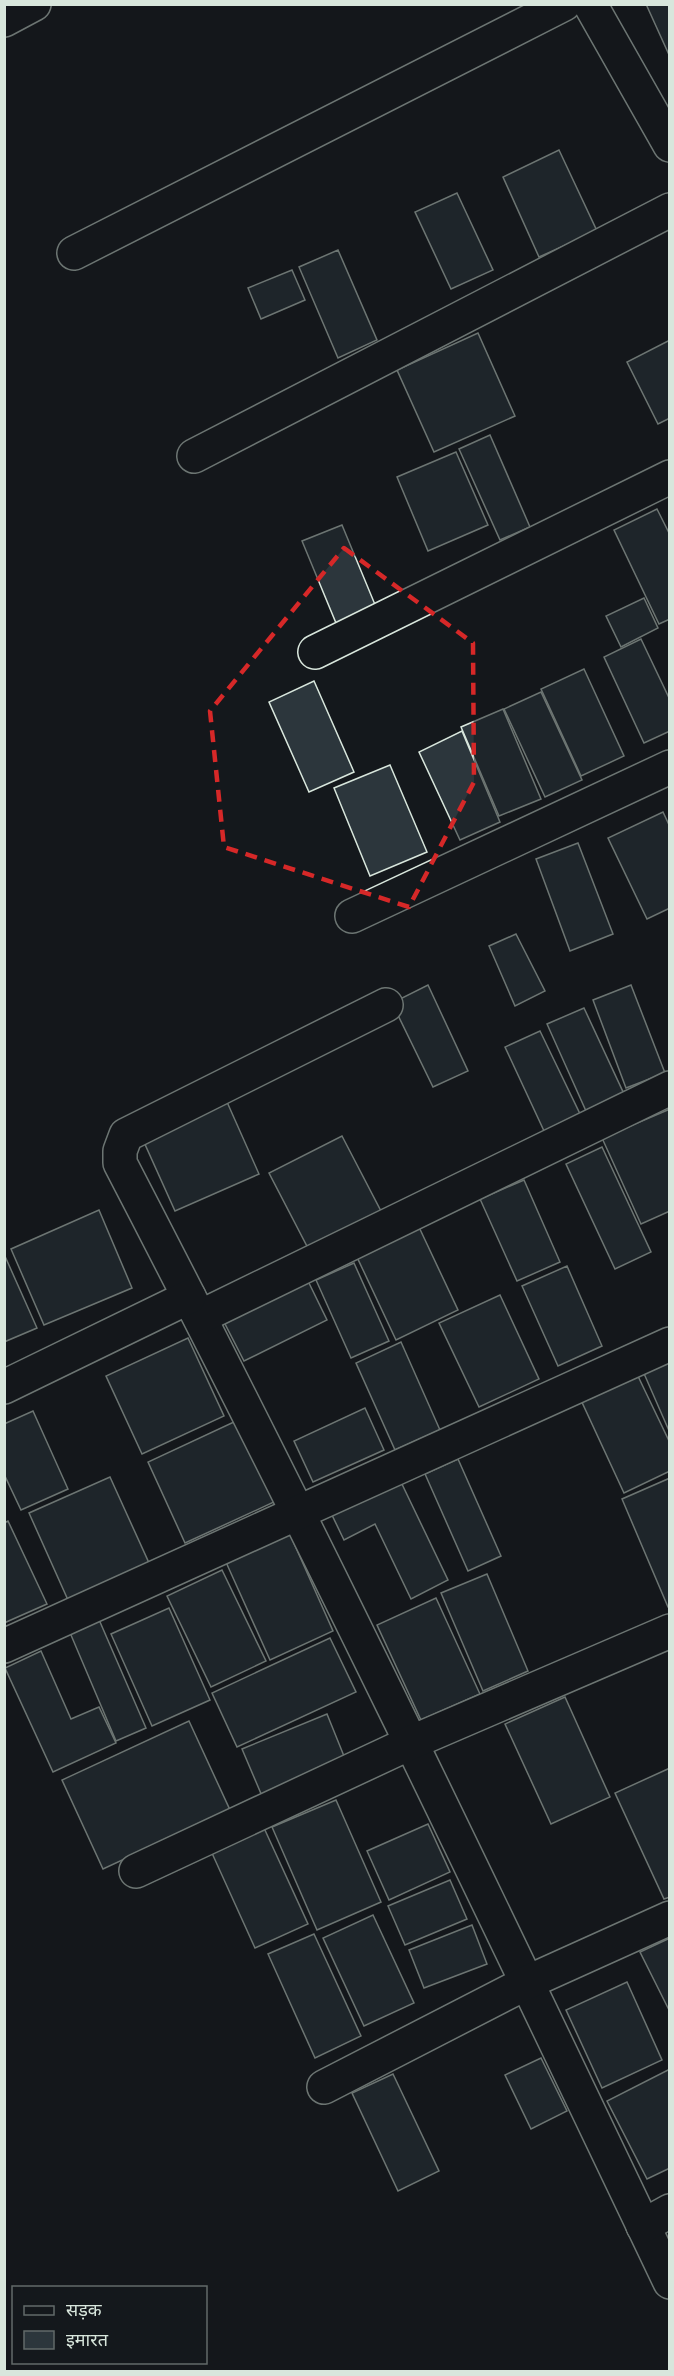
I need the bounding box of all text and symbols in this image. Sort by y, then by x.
legend [12,2286,207,2364]
text: सड़क [66,2298,103,2323]
text: इमारत [66,2328,109,2353]

